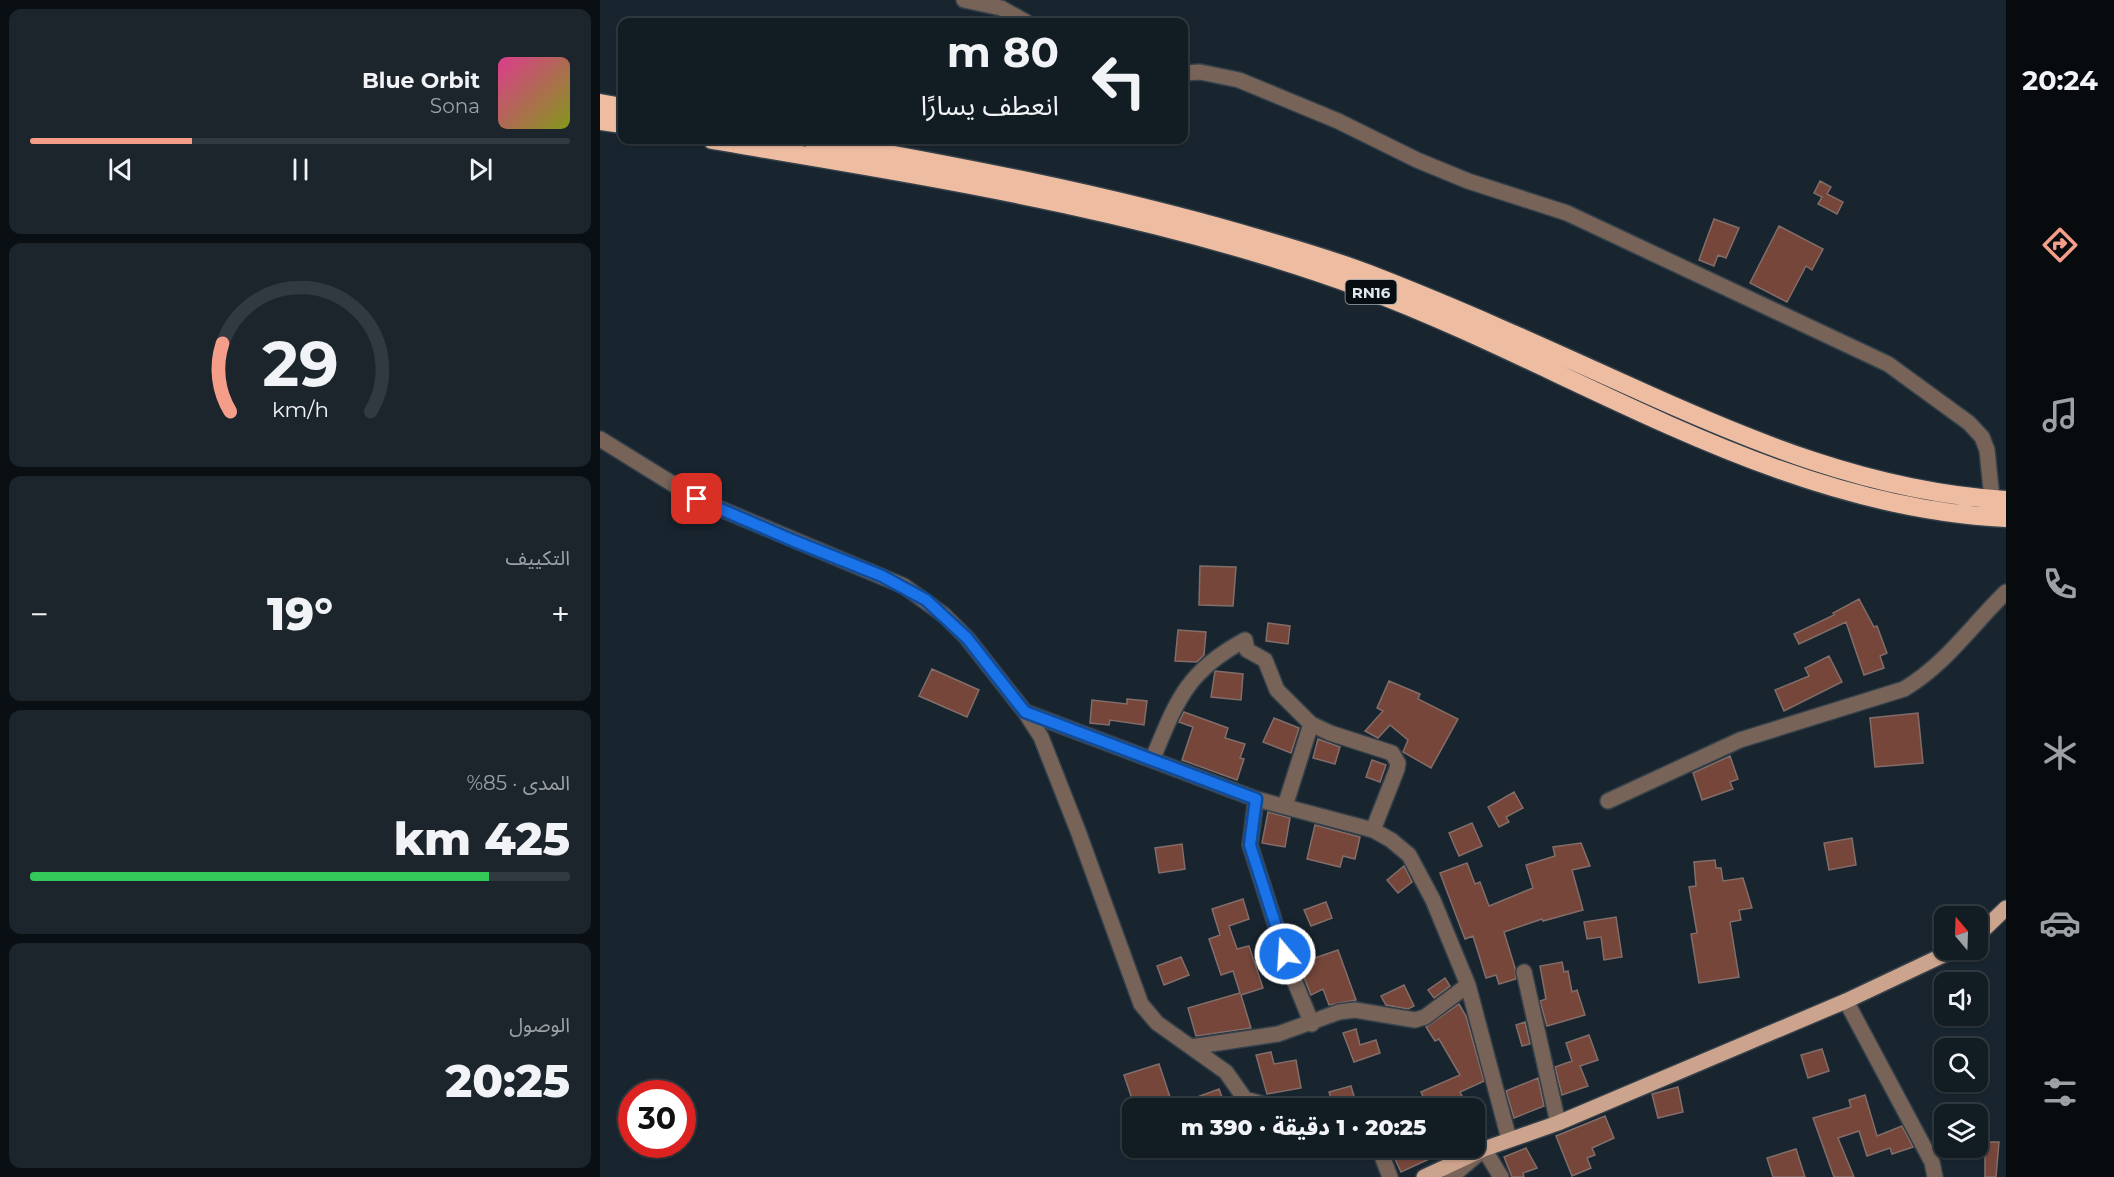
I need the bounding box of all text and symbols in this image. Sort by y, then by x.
text: 80 m [947,26,1059,78]
icon: left [1080,42,1158,120]
text: 20:24 [2022,64,2098,97]
text: Blue Orbit [362,67,480,94]
text: انعطف يسارًا [921,89,1059,122]
text: Sona [430,94,480,118]
icon: previous [104,153,137,186]
icon: pause [284,153,317,186]
icon: next [464,153,497,186]
icon: directions [2039,224,2081,266]
road number: RN16 [1346,280,1396,304]
text: 29 [262,326,338,402]
icon: music [2039,394,2081,436]
text: km/h [271,396,329,422]
pin [671,473,722,524]
icon: arrive [680,482,713,515]
text: التكييف [506,546,570,570]
icon: phone [2039,563,2081,605]
text: 19° [267,586,333,641]
text: − [30,594,49,634]
text: + [551,594,570,634]
icon: climate [2039,732,2081,774]
text: المدى · 85% [466,771,570,795]
text: 425 km [394,811,570,866]
icon: car [2039,902,2081,944]
north arrow [1934,906,1988,960]
map controls [1934,906,1988,1158]
position arrow [1253,922,1317,986]
button: sound [1934,972,1988,1026]
text: الوصول [509,1013,570,1037]
button: search [1934,1038,1988,1092]
text: 20:25 [445,1053,570,1108]
icon: filters [2039,1071,2081,1113]
speed limit sign: 30 [618,1080,696,1158]
button: layers [1934,1104,1988,1158]
text: 20:25 · 1 دقيقة · 390 m [1181,1114,1426,1141]

